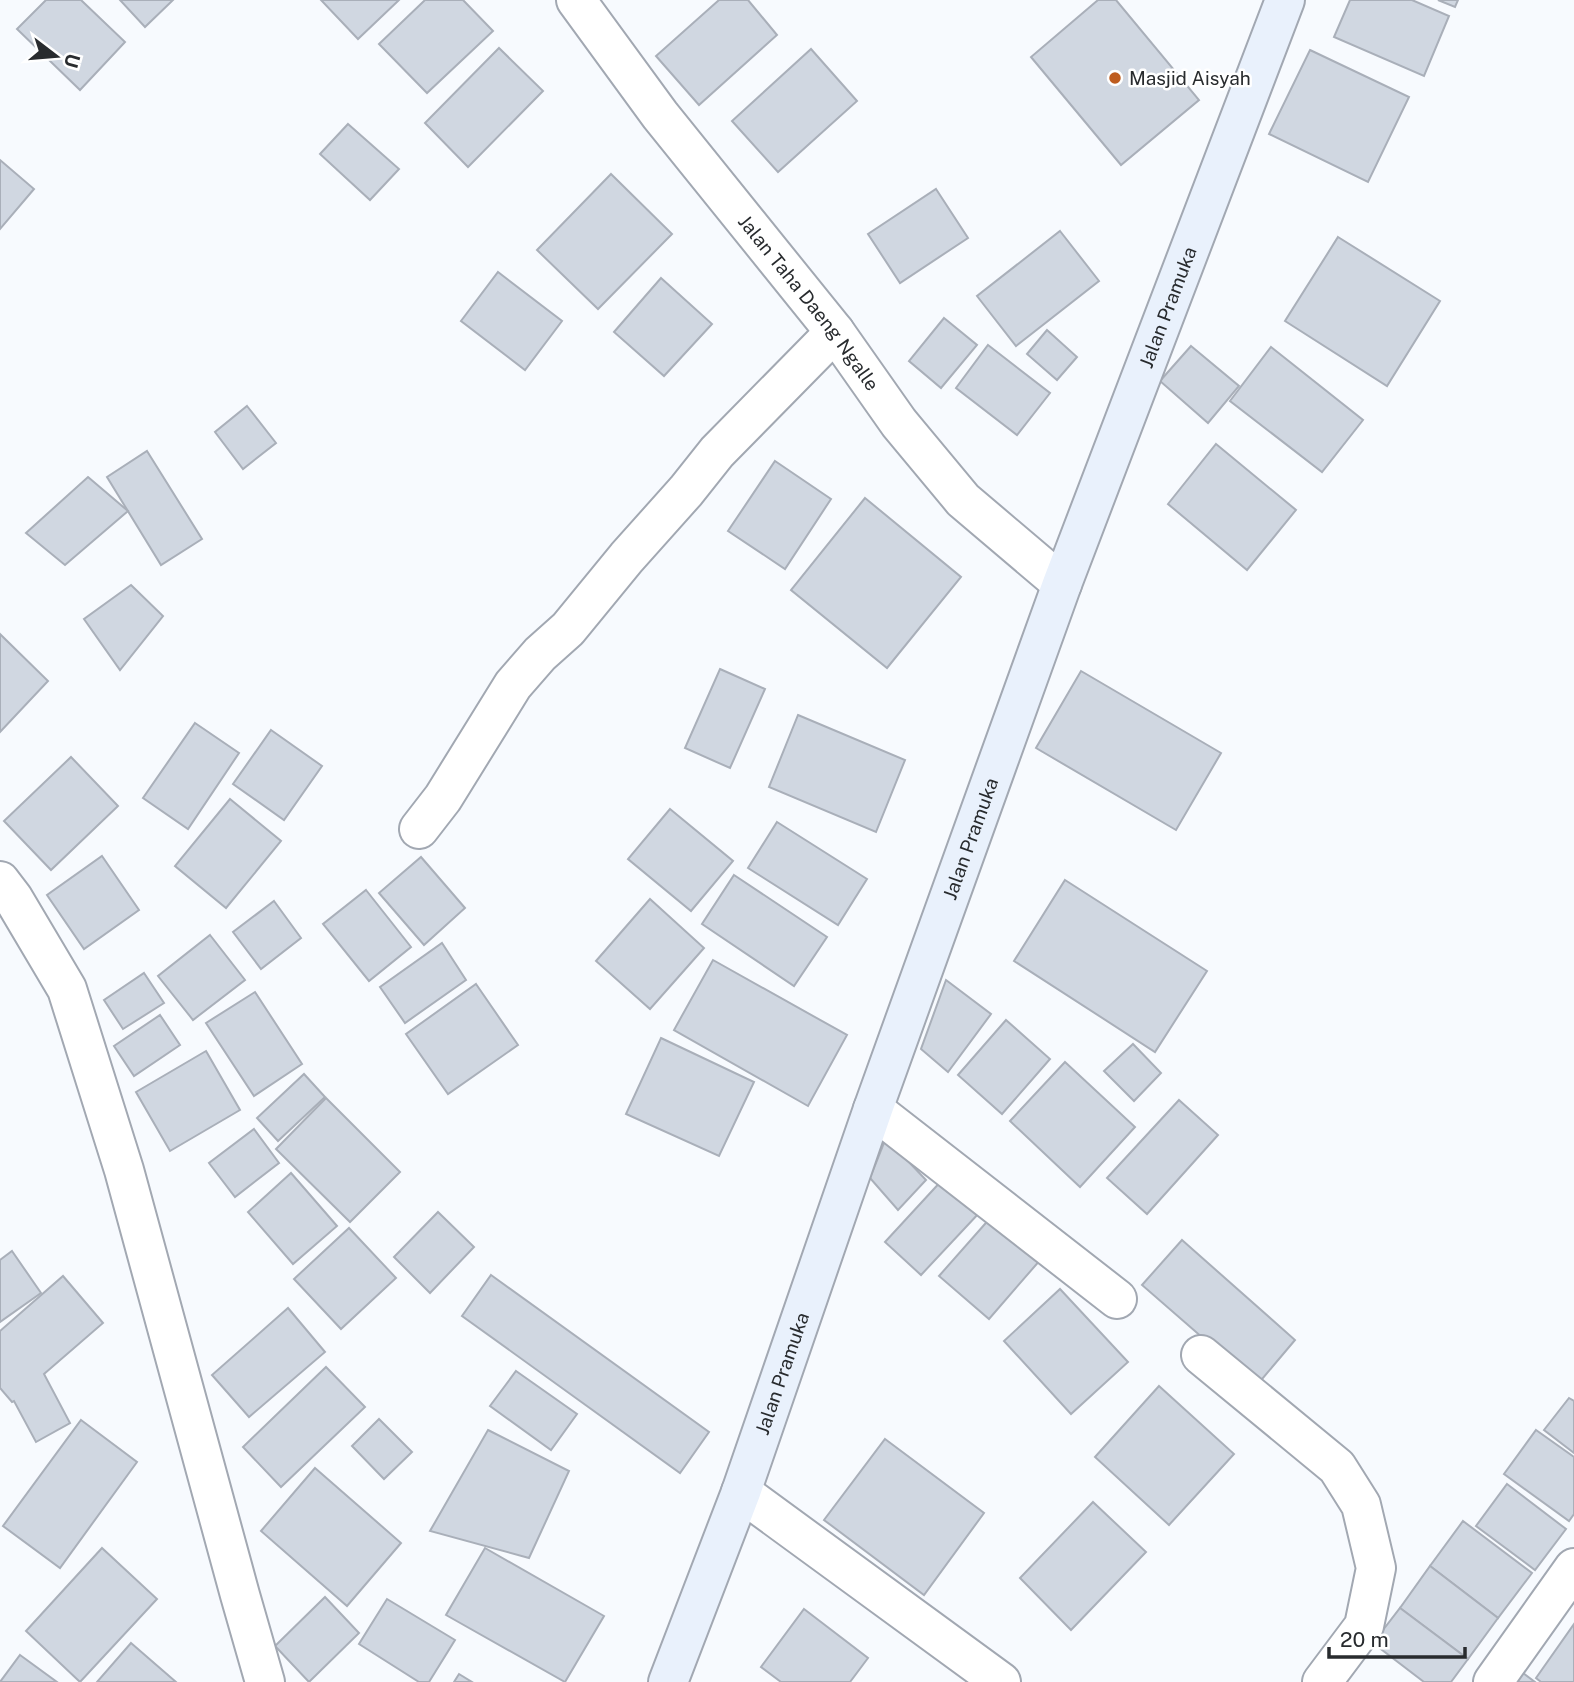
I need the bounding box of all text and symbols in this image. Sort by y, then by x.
north arrow [21,21,91,91]
text: U [60,51,85,70]
place label: Masjid Aisyah [1129,67,1251,89]
marker: Masjid Aisyah [1107,70,1123,86]
street label: Jalan Taha Daeng Ngalle [734,210,884,395]
street label: Jalan Pramuka [1135,243,1201,371]
street label: Jalan Pramuka [938,775,1002,903]
street label: Jalan Pramuka [751,1309,813,1437]
scale bar [1329,1616,1466,1660]
text: 20 m [1340,1627,1389,1652]

